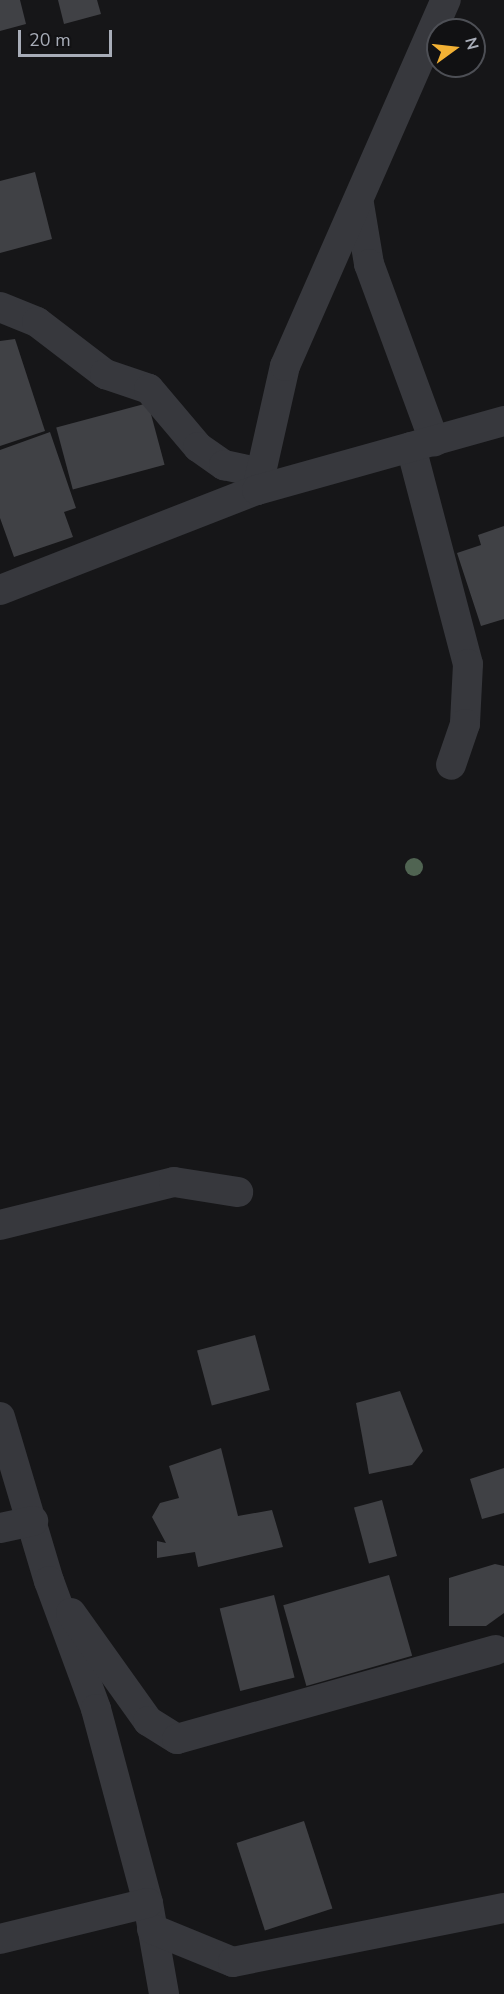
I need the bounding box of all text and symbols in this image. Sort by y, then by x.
scale bar [21,18,116,56]
north arrow [426,18,486,78]
text: 20 m [29,28,71,52]
text: N [459,35,484,52]

